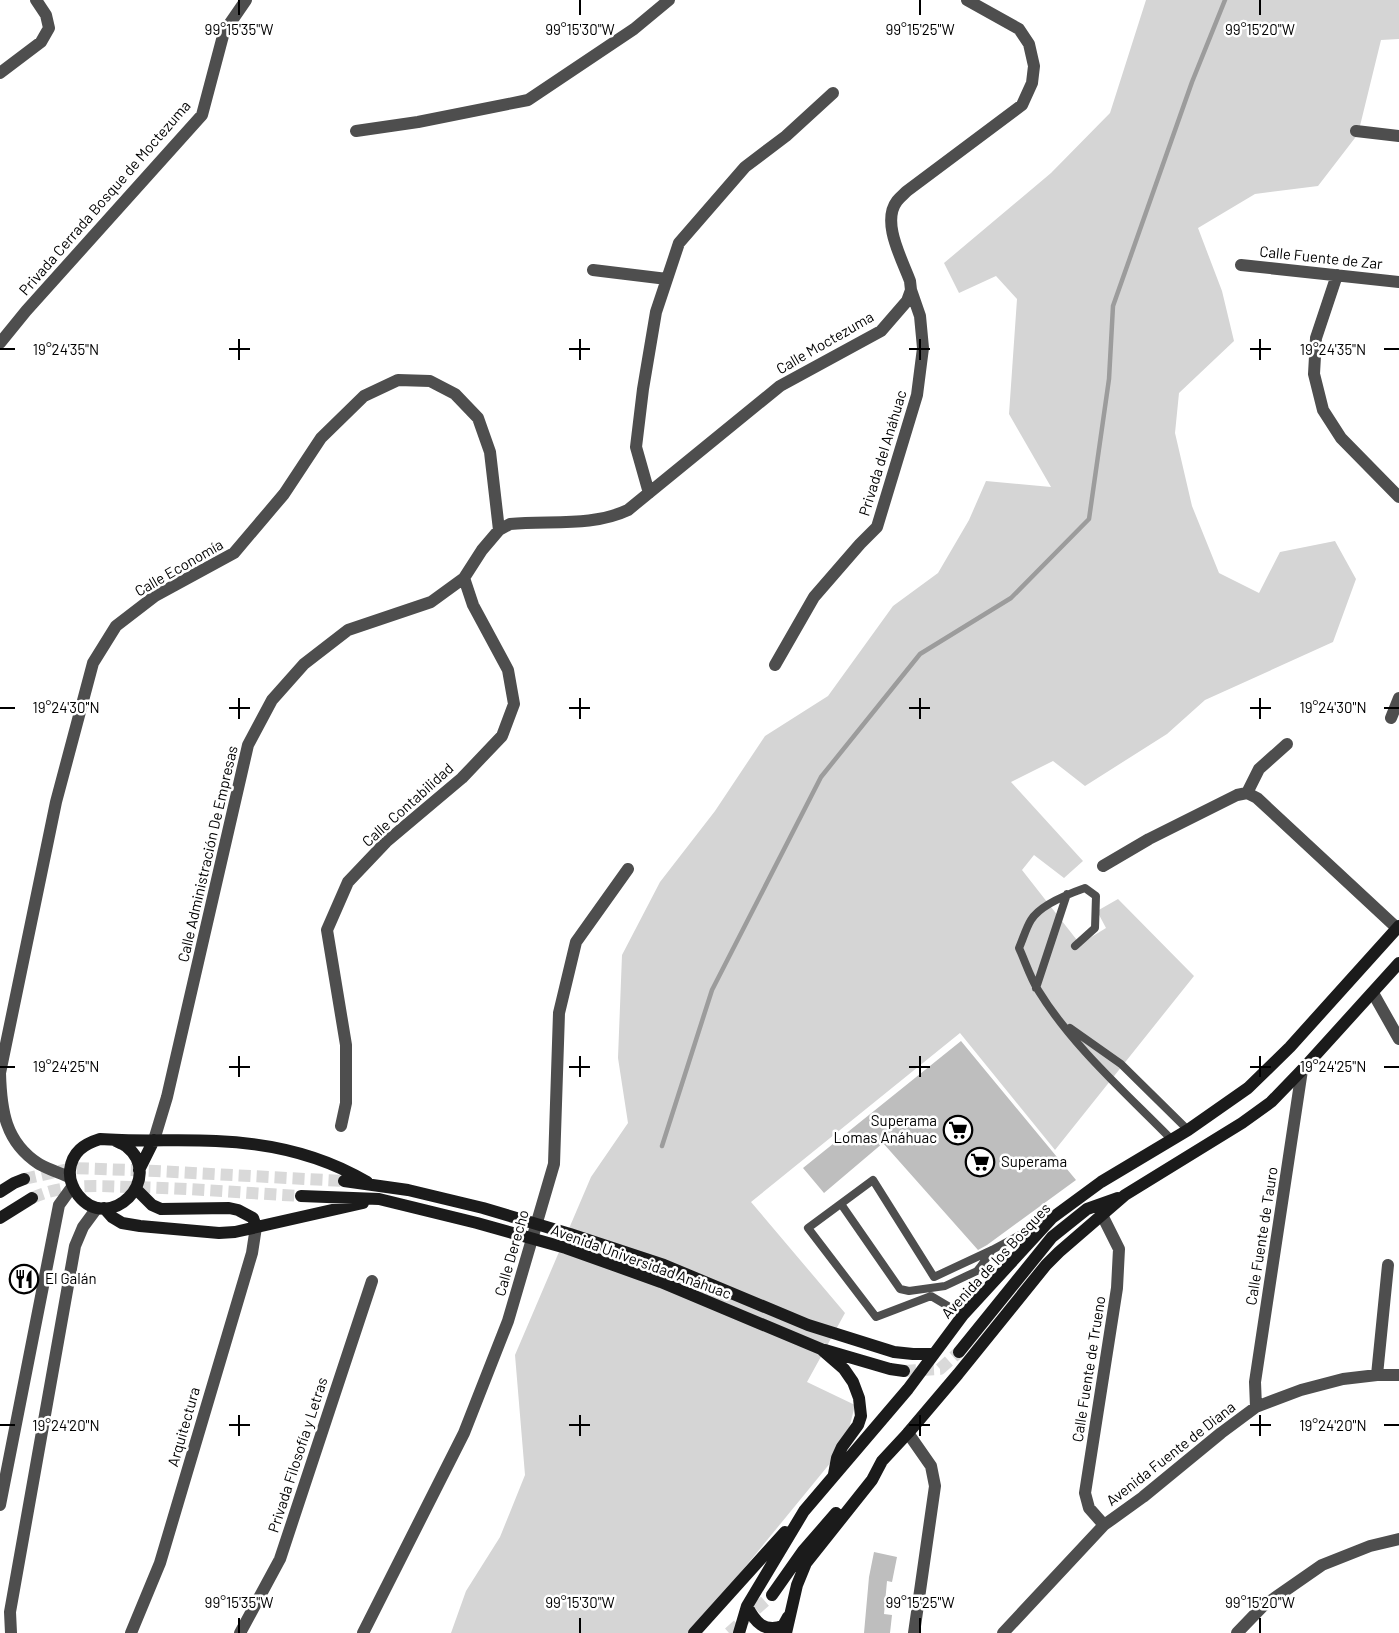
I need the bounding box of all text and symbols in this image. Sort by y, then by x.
text: 99°15'35"W [205,20,273,38]
text: 99°15'30"W [545,20,615,38]
text: 99°15'25"W [885,20,955,38]
text: 99°15'20"W [1225,20,1295,38]
street label: Privada Cerrada Bosque de Moctezuma [15,96,194,298]
street label: Calle Fuente de Zar [1259,242,1384,272]
street label: Calle Moctezuma [773,307,876,377]
text: 19°24'35"N [33,340,99,358]
text: 19°24'35"N [1300,340,1366,358]
street label: Privada del Anáhuac [854,387,910,518]
street label: Calle Economía [131,535,226,600]
text: 19°24'30"N [32,698,100,716]
text: 19°24'30"N [1299,698,1367,716]
street label: Calle Administración De Empresas [173,744,241,964]
street label: Calle Contabilidad [358,759,457,850]
text: 19°24'25"N [33,1057,99,1075]
text: 19°24'25"N [1300,1057,1366,1075]
place label: Superama Lomas Anáhuac [834,1111,937,1146]
supermarket icon: Superama Lomas Anáhuac [942,1114,974,1146]
supermarket icon: Superama [964,1146,996,1178]
place label: Superama [1001,1152,1067,1170]
street label: Calle Fuente de Tauro [1241,1165,1281,1306]
street label: Avenida de los Bosques [937,1199,1054,1322]
street label: Calle Derecho [490,1207,532,1298]
street label: Avenida Universidad Anáhuac [549,1220,734,1302]
restaurant icon: El Galán [8,1263,40,1295]
place label: El Galán [45,1269,96,1287]
street label: Calle Fuente de Trueno [1068,1294,1108,1443]
street label: Privada Filosofía y Letras [263,1375,331,1535]
street label: Arquitectura [163,1385,203,1469]
street label: Avenida Fuente de Diana [1102,1397,1238,1509]
text: 19°24'20"N [32,1416,100,1434]
text: 19°24'20"N [1299,1416,1367,1434]
text: 99°15'35"W [205,1593,273,1611]
text: 99°15'30"W [545,1593,615,1611]
text: 99°15'25"W [885,1593,955,1611]
text: 99°15'20"W [1225,1593,1295,1611]

